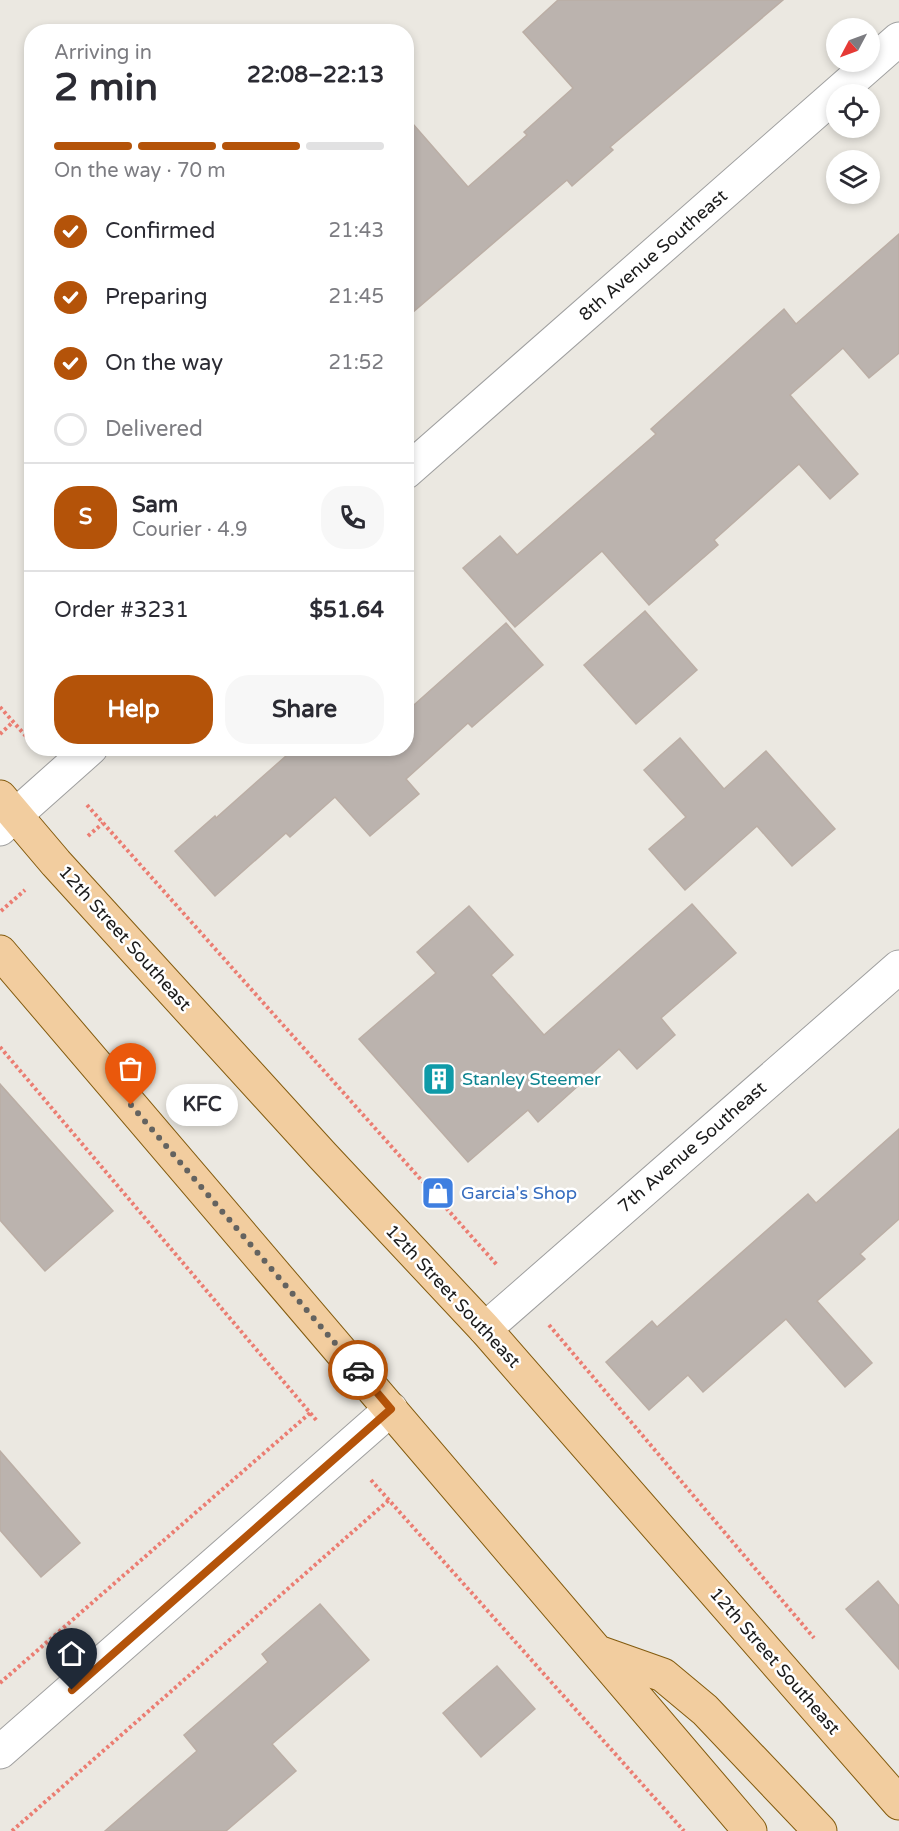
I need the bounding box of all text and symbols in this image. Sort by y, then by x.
north arrow [826,18,880,72]
map controls [826,18,880,204]
text: Arriving in [54,41,152,65]
text: 22:08–22:13 [247,62,384,88]
text: 2 min [54,64,158,111]
button: locate [826,84,880,138]
button: layers [826,150,880,204]
text: On the way · 70 m [54,159,226,183]
street label: 8th Avenue Southeast [574,184,732,325]
icon: check [54,215,87,248]
text: Confirmed [105,218,215,244]
text: 21:43 [329,219,384,243]
icon: check [54,281,87,314]
text: Preparing [105,284,208,310]
text: 21:45 [329,285,384,309]
icon: check [54,347,87,380]
text: On the way [105,350,223,376]
text: 21:52 [329,351,384,375]
text: Delivered [105,416,203,442]
button: phone [321,486,384,549]
text: Sam [132,492,178,518]
text: S [79,504,92,530]
text: Courier · 4.9 [132,518,247,542]
text: Order #3231 [54,597,189,623]
text: $51.64 [309,597,384,623]
button: Help [54,675,213,744]
button: Share [225,675,384,744]
street label: 12th Street Southeast [54,861,196,1015]
pin [105,1043,156,1105]
icon: bag [114,1052,147,1085]
building icon: Stanley Steemer [421,1061,457,1097]
place label: Stanley Steemer [462,1068,601,1090]
street label: 7th Avenue Southeast [613,1076,771,1217]
callout: KFC [167,1084,239,1126]
text: KFC [182,1093,222,1117]
shop icon: Garcia's Shop [420,1175,456,1211]
place label: Garcia's Shop [461,1182,577,1204]
street label: 12th Street Southeast [381,1220,525,1372]
courier [328,1340,388,1400]
icon: car [342,1354,375,1387]
street label: 12th Street Southeast [705,1583,845,1739]
pin [46,1628,97,1690]
icon: home [55,1637,88,1670]

